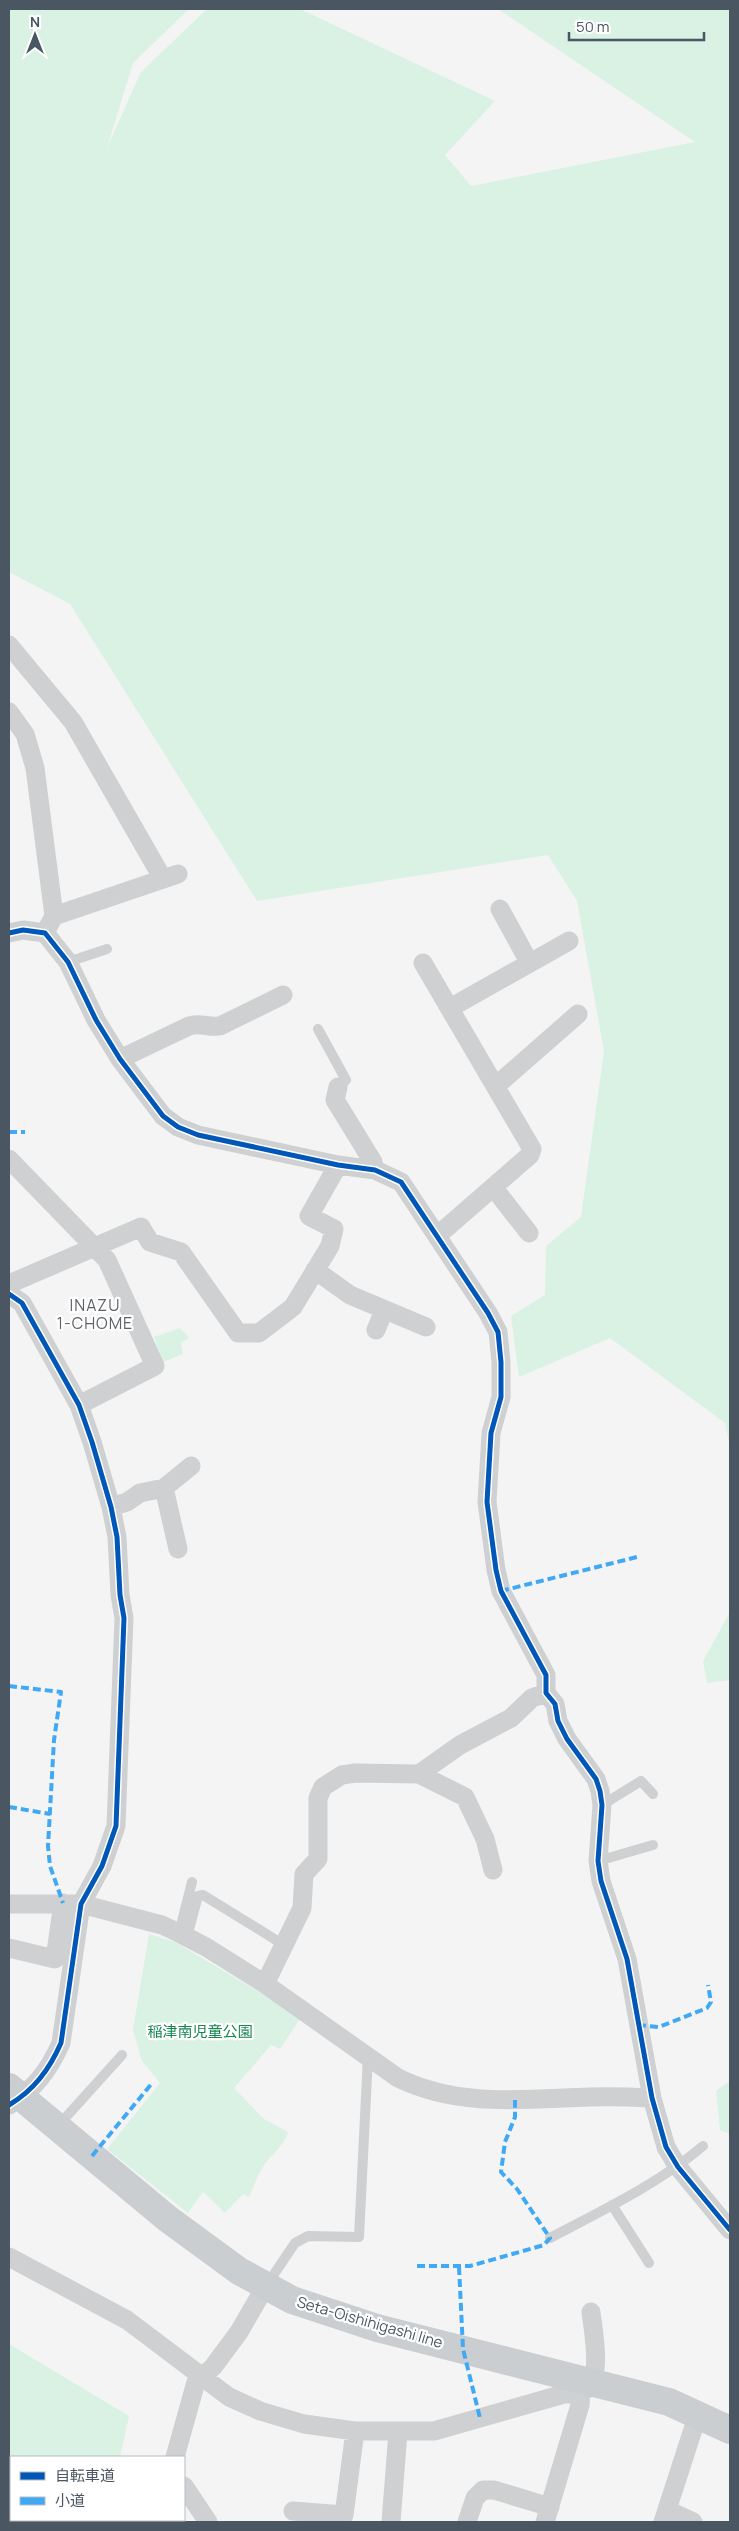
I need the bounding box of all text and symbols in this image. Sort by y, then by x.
north arrow [10,10,60,60]
scale bar [569,10,704,42]
text: N [30,12,40,31]
text: 50 m [576,16,610,37]
district label: INAZU 1-CHOME [57,1294,133,1334]
park label: 稲津南児童公園 [147,2021,253,2042]
street label: Seta-Oishihigashi line [295,2291,446,2353]
legend [10,2456,185,2521]
text: 自転車道 [55,2465,115,2486]
text: 小道 [55,2490,85,2511]

